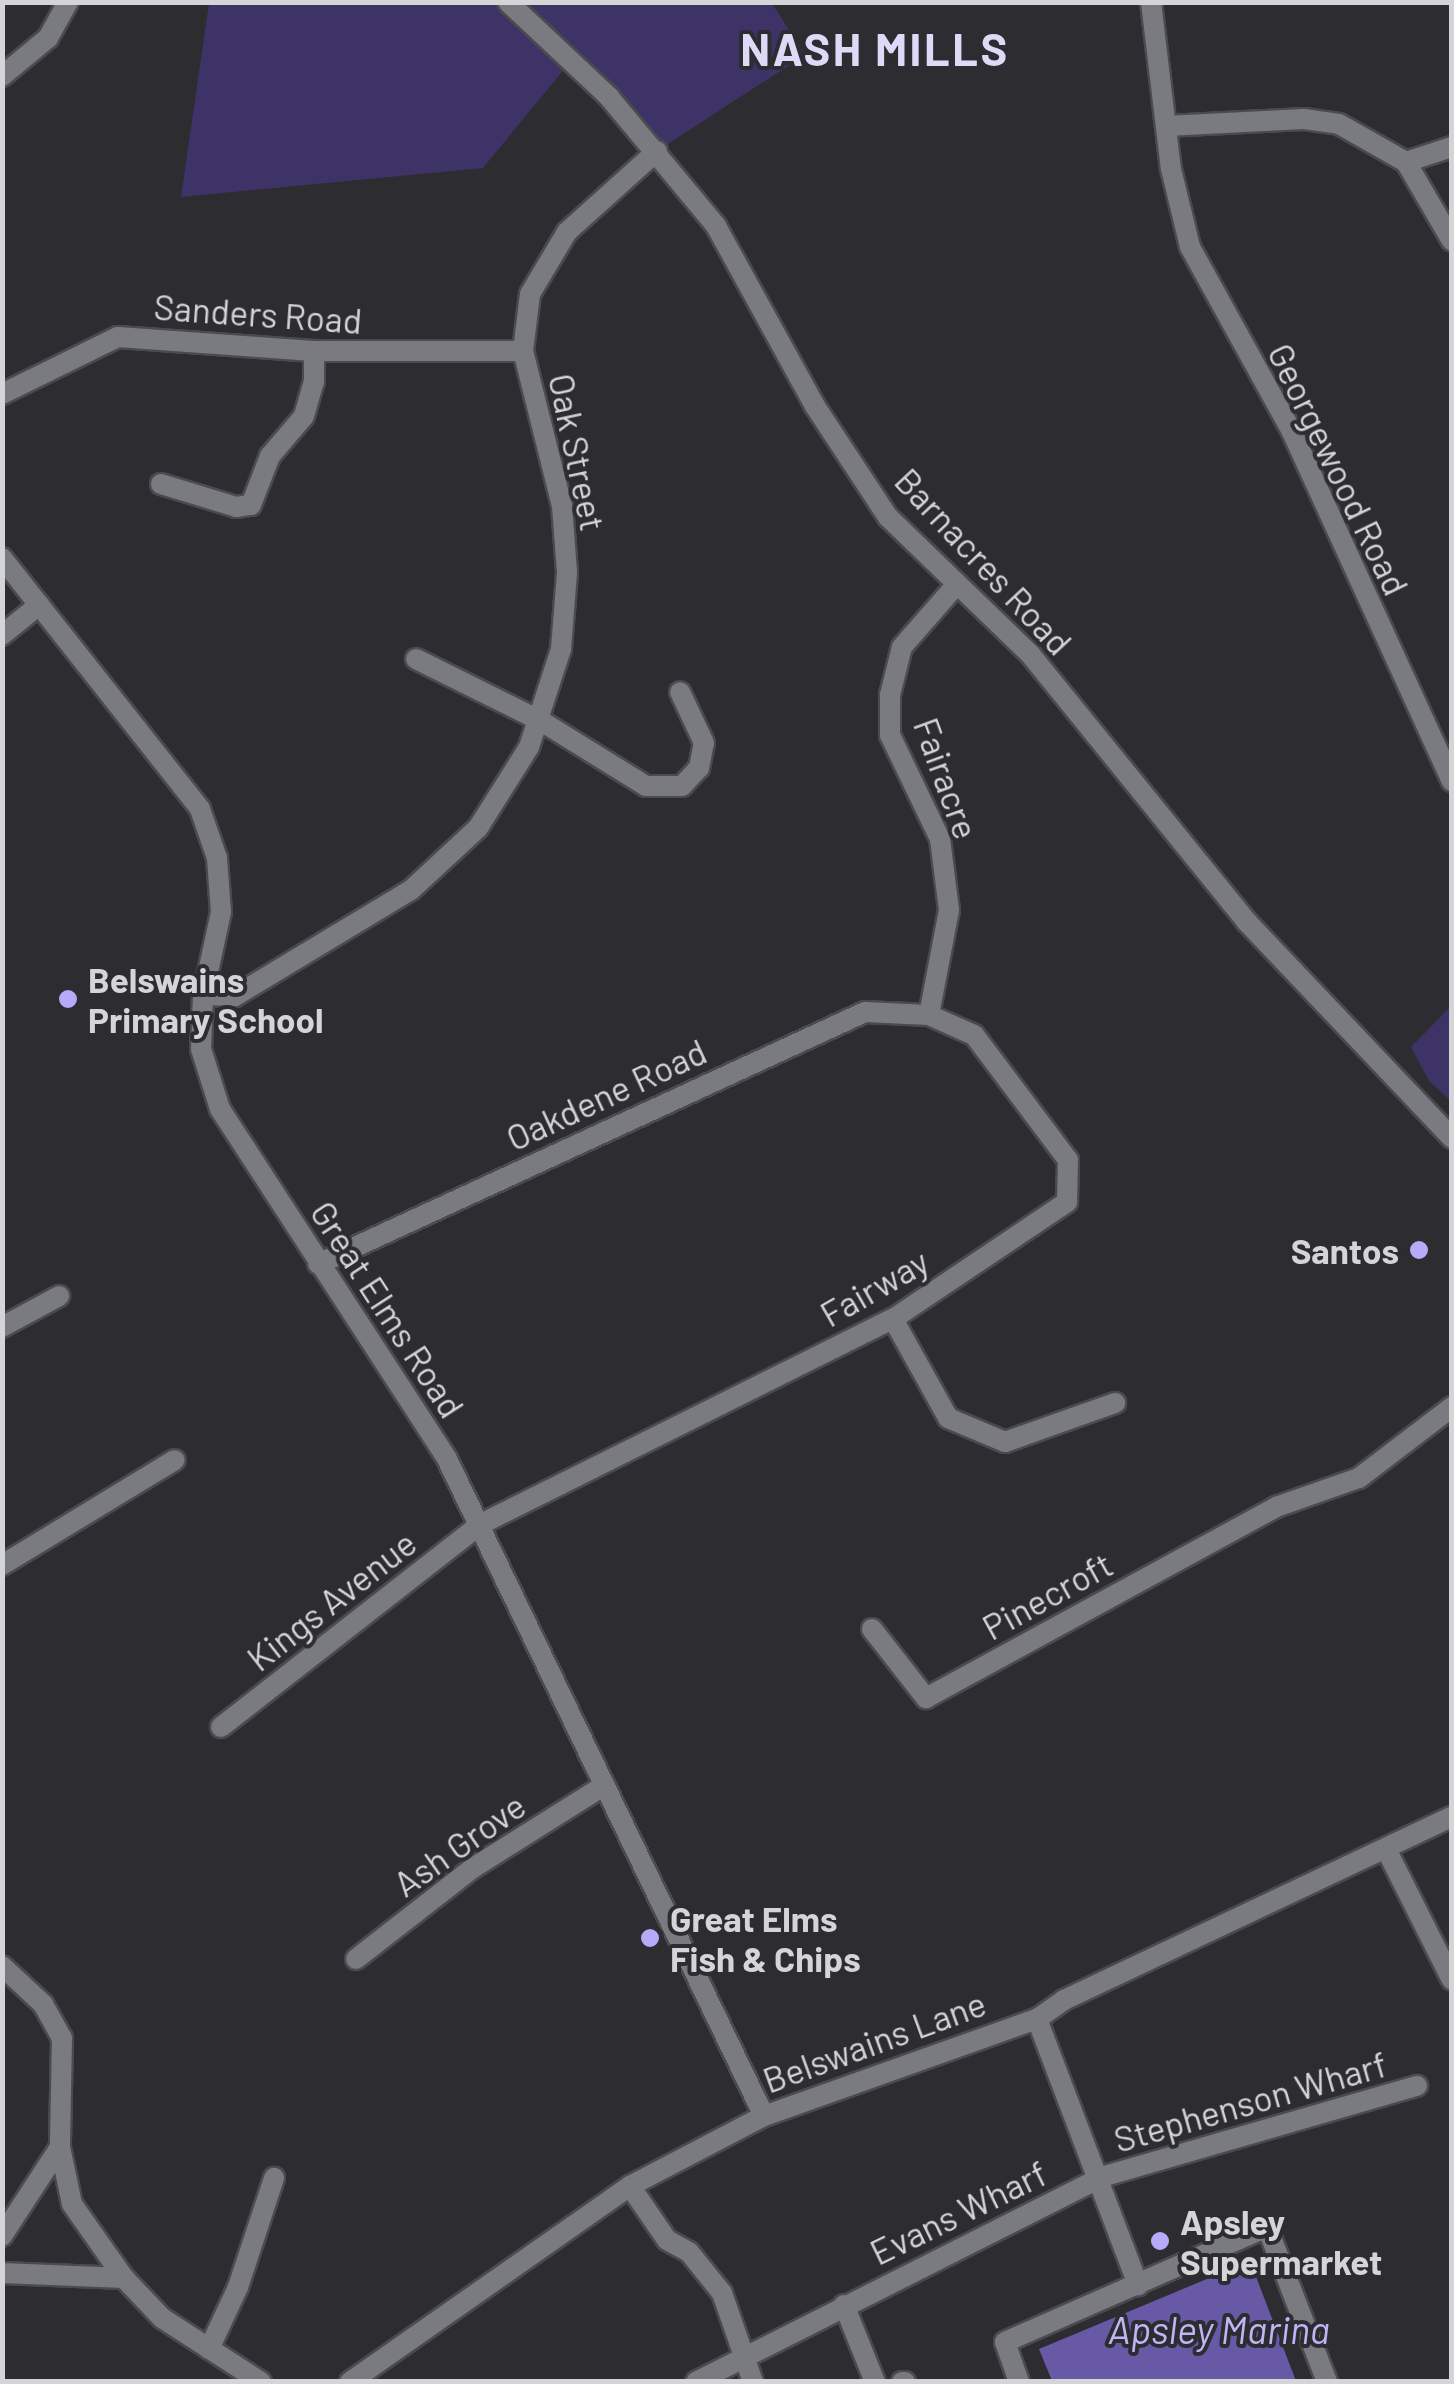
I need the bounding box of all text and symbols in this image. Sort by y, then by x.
district label: NASH MILLS [740,22,1010,76]
street label: Sanders Road [153,285,363,341]
street label: Georgewood Road [1260,336,1418,602]
street label: Oak Street [541,370,615,534]
street label: Barnacres Road [887,459,1081,663]
street label: Fairacre [906,712,988,844]
place label: Belswains Primary School [88,958,324,1040]
marker: Belswains Primary School [57,988,79,1010]
street label: Oakdene Road [499,1029,713,1159]
street label: Great Elms Road [302,1193,474,1425]
place label: Santos [1291,1229,1399,1271]
street label: Fairway [812,1239,936,1335]
marker: Santos [1408,1239,1430,1261]
street label: Kings Avenue [238,1521,424,1679]
street label: Pinecroft [975,1542,1119,1648]
street label: Ash Grove [385,1783,533,1905]
place label: Great Elms Fish & Chips [670,1897,861,1979]
marker: Great Elms Fish & Chips [639,1927,661,1949]
street label: Belswains Lane [757,1981,991,2101]
street label: Stephenson Wharf [1109,2042,1391,2160]
street label: Evans Wharf [863,2151,1053,2273]
place label: Apsley Supermarket [1180,2200,1382,2282]
marker: Apsley Supermarket [1149,2230,1171,2252]
water label: Apsley Marina [1108,2307,1330,2353]

